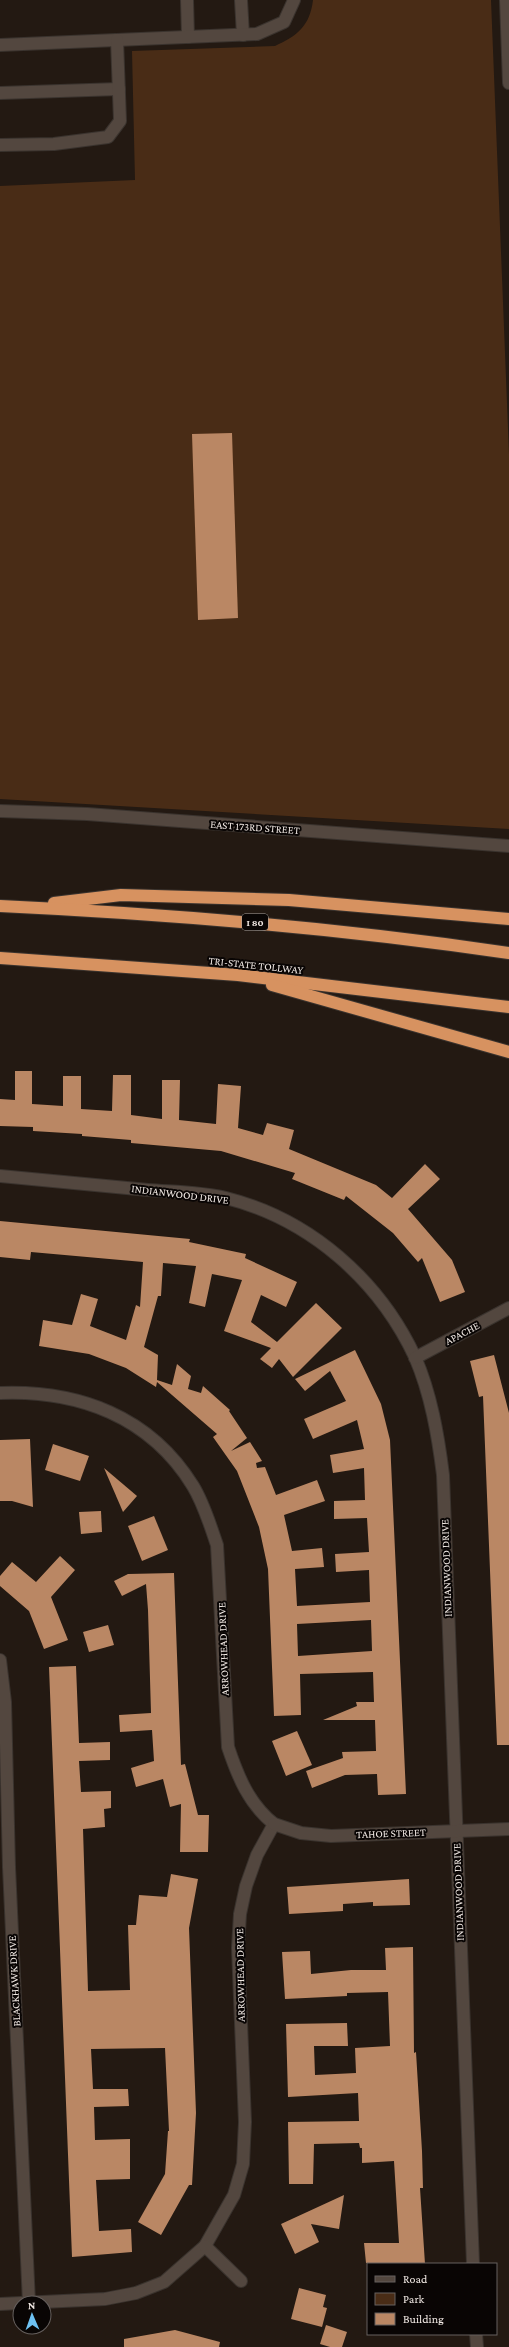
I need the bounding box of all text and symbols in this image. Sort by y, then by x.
street label: EAST 173RD STREET [210,818,300,836]
road number: I 80 [242,914,268,930]
street label: TRI-STATE TOLLWAY [208,954,304,976]
street label: INDIANWOOD DRIVE [131,1182,229,1206]
street label: APACHE [443,1319,481,1347]
street label: INDIANWOOD DRIVE [438,1519,454,1617]
street label: ARROWHEAD DRIVE [215,1602,231,1696]
street label: TAHOE STREET [356,1826,426,1840]
street label: INDIANWOOD DRIVE [450,1843,466,1941]
street label: ARROWHEAD DRIVE [233,1928,247,2022]
street label: BLACKHAWK DRIVE [6,1935,22,2027]
legend [367,2263,497,2335]
text: Road [403,2272,428,2286]
text: Park [403,2292,425,2306]
north arrow [12,2295,52,2335]
text: N [28,2299,36,2311]
text: Building [403,2312,444,2326]

